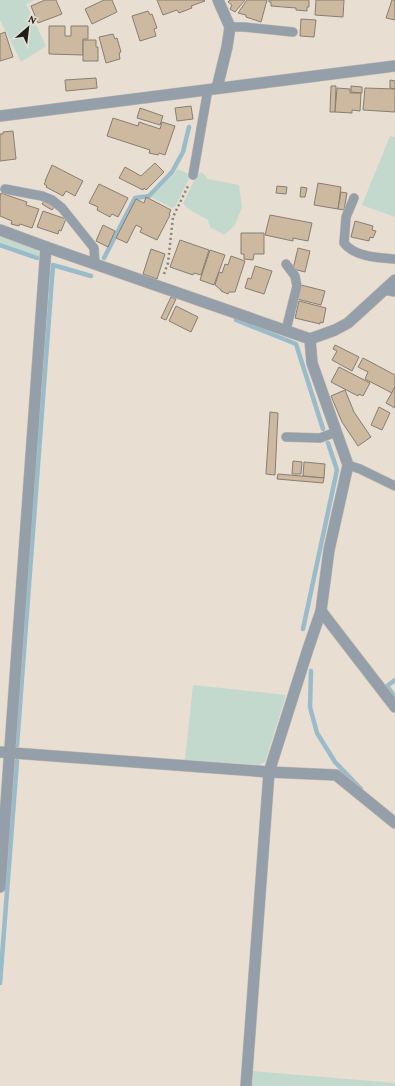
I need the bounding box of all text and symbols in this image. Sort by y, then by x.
north arrow [8,8,48,48]
text: N [27,12,39,26]

